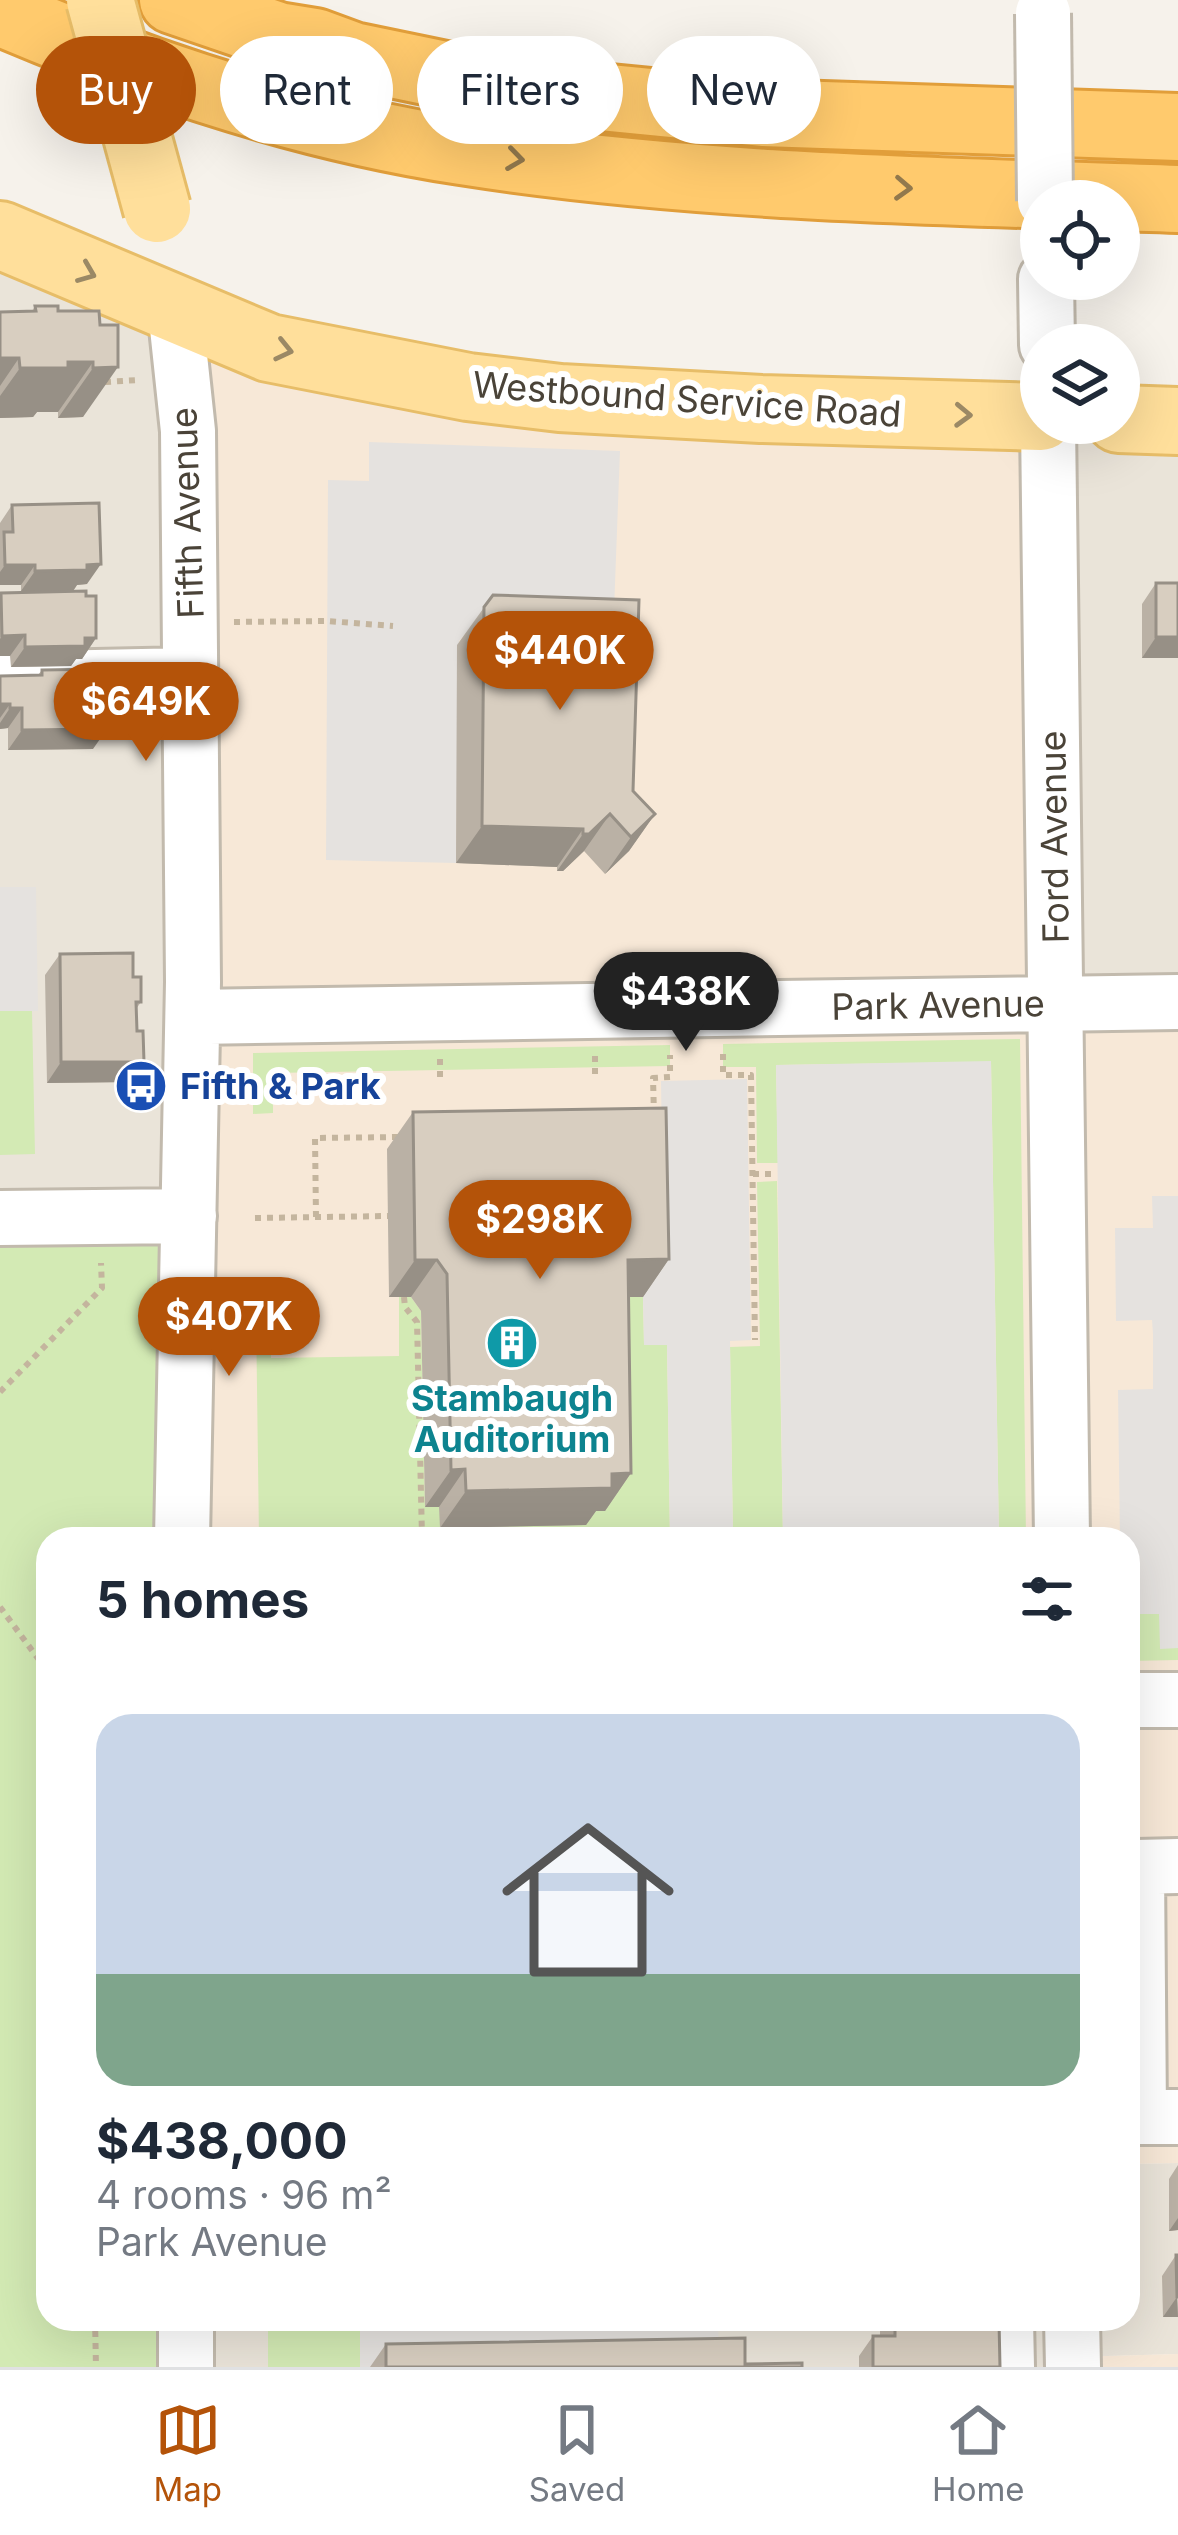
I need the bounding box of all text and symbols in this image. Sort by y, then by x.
chip: Buy [36,36,196,144]
chip: Rent [220,36,393,144]
chip: Filters [417,36,623,144]
chip: New [647,36,821,144]
one-way arrow [505,145,525,171]
one-way arrow [894,175,913,201]
map controls [1020,180,1140,444]
button: locate [1020,180,1140,300]
one-way arrow [75,259,96,284]
button: layers [1020,324,1140,444]
one-way arrow [274,337,294,362]
street label: Westbound Service Road [471,362,903,436]
one-way arrow [954,401,973,427]
street label: Fifth Avenue [161,406,213,620]
pin: $440K [476,611,644,713]
text: $440K [494,626,626,673]
pin: $649K [62,662,230,764]
text: $649K [81,677,211,724]
street label: Ford Avenue [1030,730,1078,944]
pin: $438K [602,952,770,1054]
text: $438K [621,967,751,1014]
street label: Park Avenue [831,981,1045,1029]
bus stop icon: Fifth & Park [113,1058,169,1114]
place label: Fifth & Park [180,1064,381,1108]
pin: $298K [456,1180,624,1282]
text: $298K [476,1195,604,1242]
pin: $407K [145,1277,313,1379]
text: $407K [165,1292,293,1339]
building icon: Stambaugh Auditorium [484,1315,540,1371]
place label: Stambaugh Auditorium [411,1376,613,1461]
icon: filters [1014,1566,1080,1632]
text: 5 homes [96,1569,309,1630]
icon: home [480,1792,696,2008]
text: $438,000 [96,2110,348,2171]
text: 4 rooms · 96 m² [96,2171,392,2218]
text: Park Avenue [96,2218,327,2265]
tab: Map [153,2397,222,2509]
tab: Saved [529,2397,625,2509]
tab: Home [932,2397,1025,2509]

